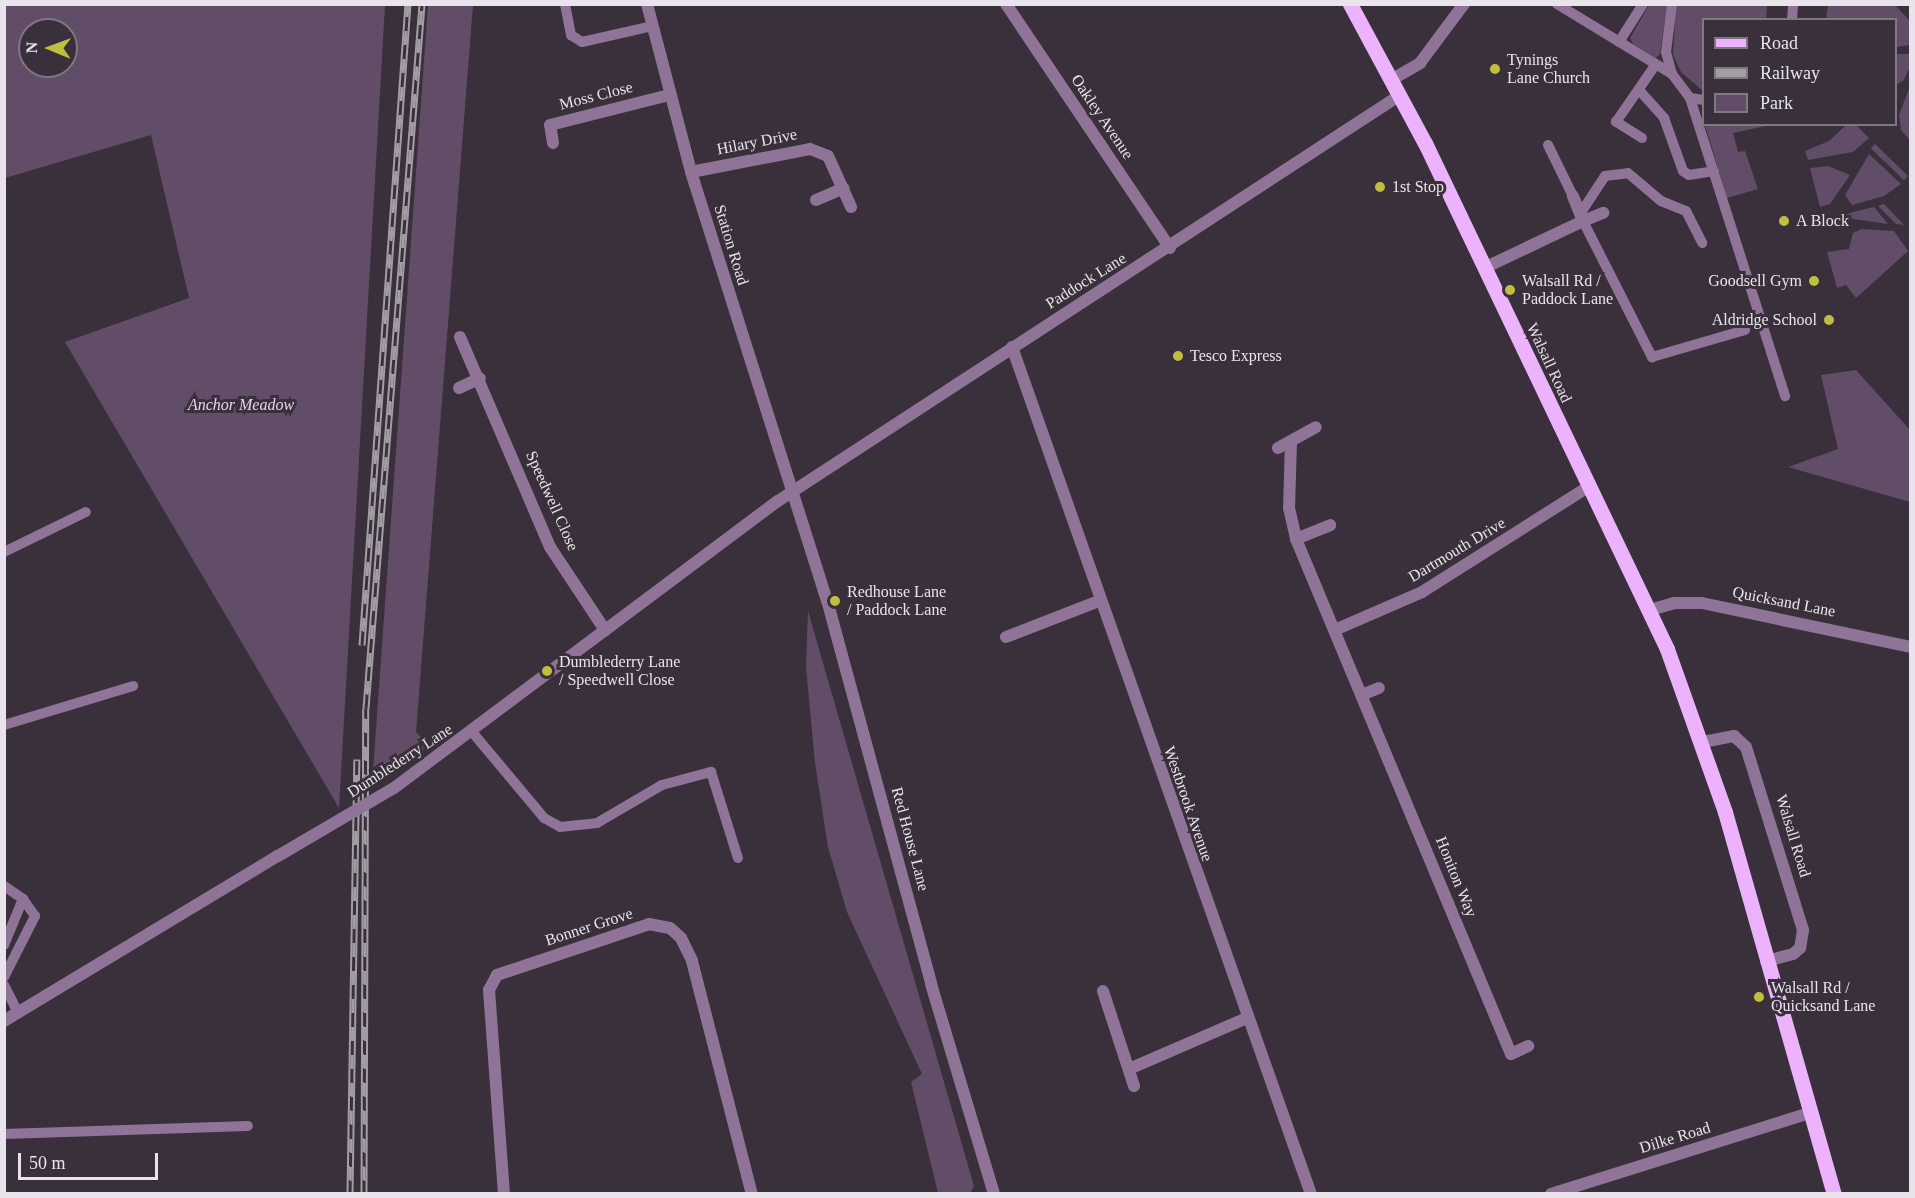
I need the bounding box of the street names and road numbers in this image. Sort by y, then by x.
street label: Oakley Avenue [1066,71,1138,163]
street label: Moss Close [557,78,635,114]
street label: Hilary Drive [715,125,799,159]
street label: Station Road [710,202,752,288]
street label: Paddock Lane [1042,249,1130,313]
street label: Walsall Road [1522,320,1576,406]
street label: Speedwell Close [521,448,583,554]
street label: Dartmouth Drive [1405,514,1509,586]
street label: Quicksand Lane [1731,583,1837,621]
street label: Dumblederry Lane [344,720,456,802]
street label: Westbrook Avenue [1159,743,1217,865]
street label: Red House Lane [887,785,933,893]
street label: Walsall Road [1771,792,1815,880]
street label: Honiton Way [1431,834,1481,920]
street label: Bonner Grove [543,904,635,950]
street label: Dilke Road [1637,1118,1713,1158]

